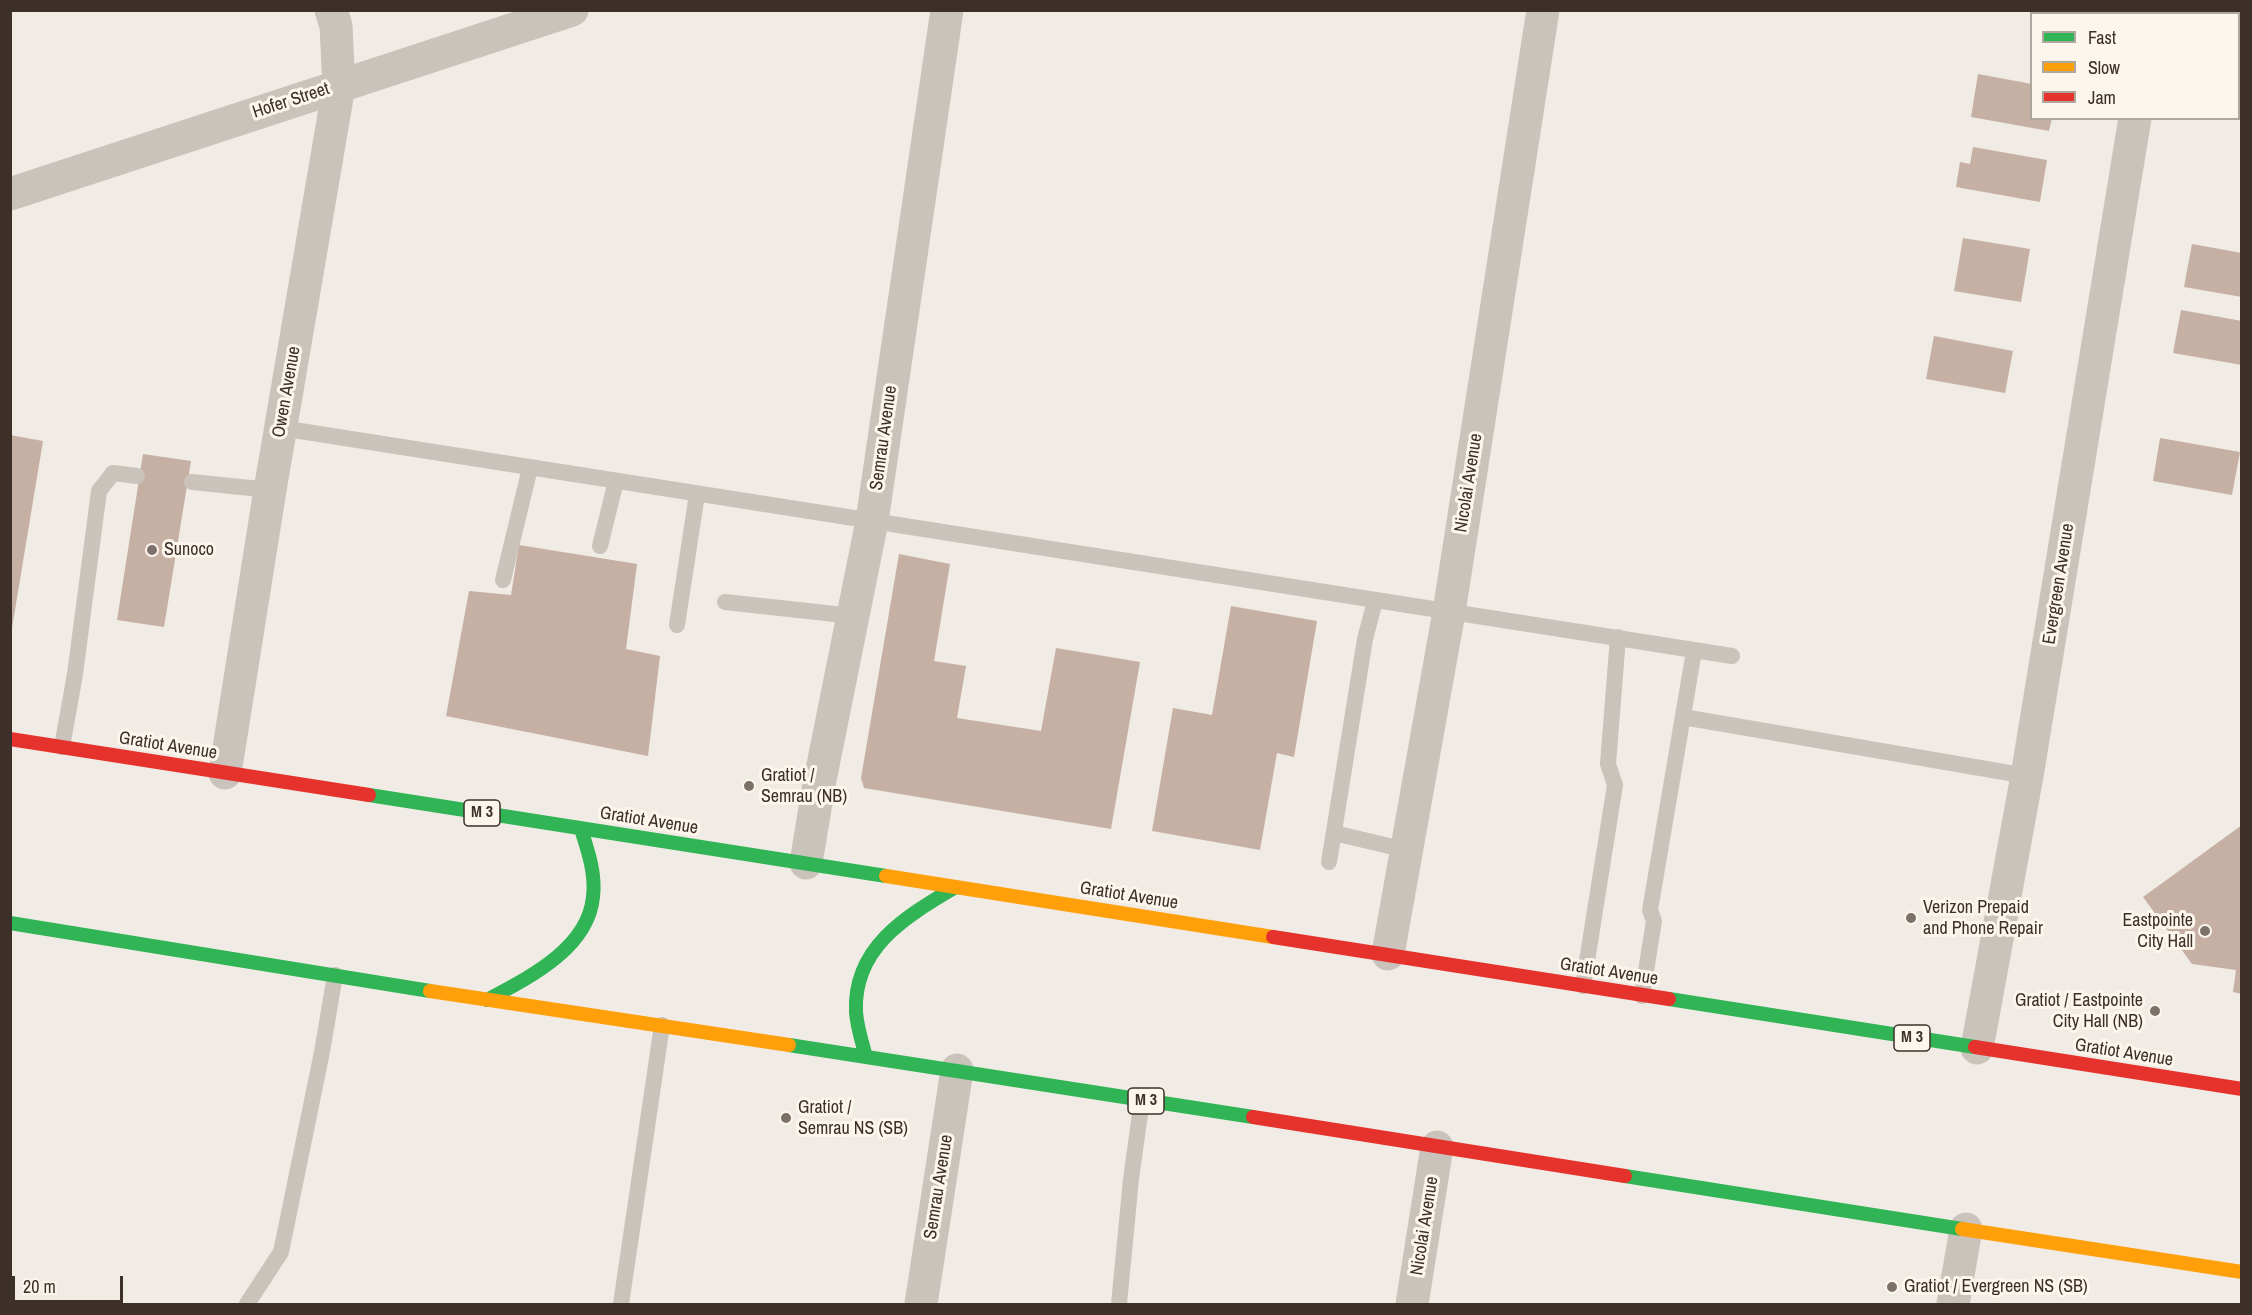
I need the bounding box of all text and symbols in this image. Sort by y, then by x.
legend [2030,12,2240,120]
text: Fast [2088,25,2116,50]
text: Slow [2088,55,2120,80]
street label: Hofer Street [250,78,332,124]
text: Jam [2088,85,2116,110]
street label: Owen Avenue [268,345,306,439]
street label: Semrau Avenue [866,384,902,492]
street label: Nicolai Avenue [1451,432,1487,534]
street label: Evergreen Avenue [2039,522,2079,646]
place label: Sunoco [164,539,214,561]
marker: Sunoco [145,543,159,557]
street label: Gratiot Avenue [117,728,219,764]
place label: Gratiot / Semrau (NB) [761,765,847,808]
marker: Gratiot / Semrau (NB) [742,779,756,793]
road number: M 3 [464,800,500,826]
street label: Gratiot Avenue [598,803,700,839]
street label: Gratiot Avenue [1078,878,1180,914]
place label: Verizon Prepaid and Phone Repair [1923,897,2043,940]
place label: Eastpointe City Hall [2122,910,2193,952]
marker: Verizon Prepaid and Phone Repair [1904,911,1918,925]
marker: Eastpointe City Hall [2198,924,2212,938]
street label: Gratiot Avenue [1558,954,1660,990]
place label: Gratiot / Eastpointe City Hall (NB) [2015,990,2143,1032]
marker: Gratiot / Eastpointe City Hall (NB) [2148,1004,2162,1018]
road number: M 3 [1894,1025,1930,1051]
street label: Gratiot Avenue [2073,1035,2175,1071]
road number: M 3 [1128,1088,1164,1114]
place label: Gratiot / Semrau NS (SB) [798,1097,908,1140]
marker: Gratiot / Semrau NS (SB) [779,1111,793,1125]
street label: Semrau Avenue [920,1133,958,1241]
street label: Nicolai Avenue [1407,1175,1443,1277]
scale bar [15,1264,126,1302]
text: 20 m [23,1274,56,1299]
place label: Gratiot / Evergreen NS (SB) [1904,1276,2088,1298]
marker: Gratiot / Evergreen NS (SB) [1885,1280,1899,1294]

